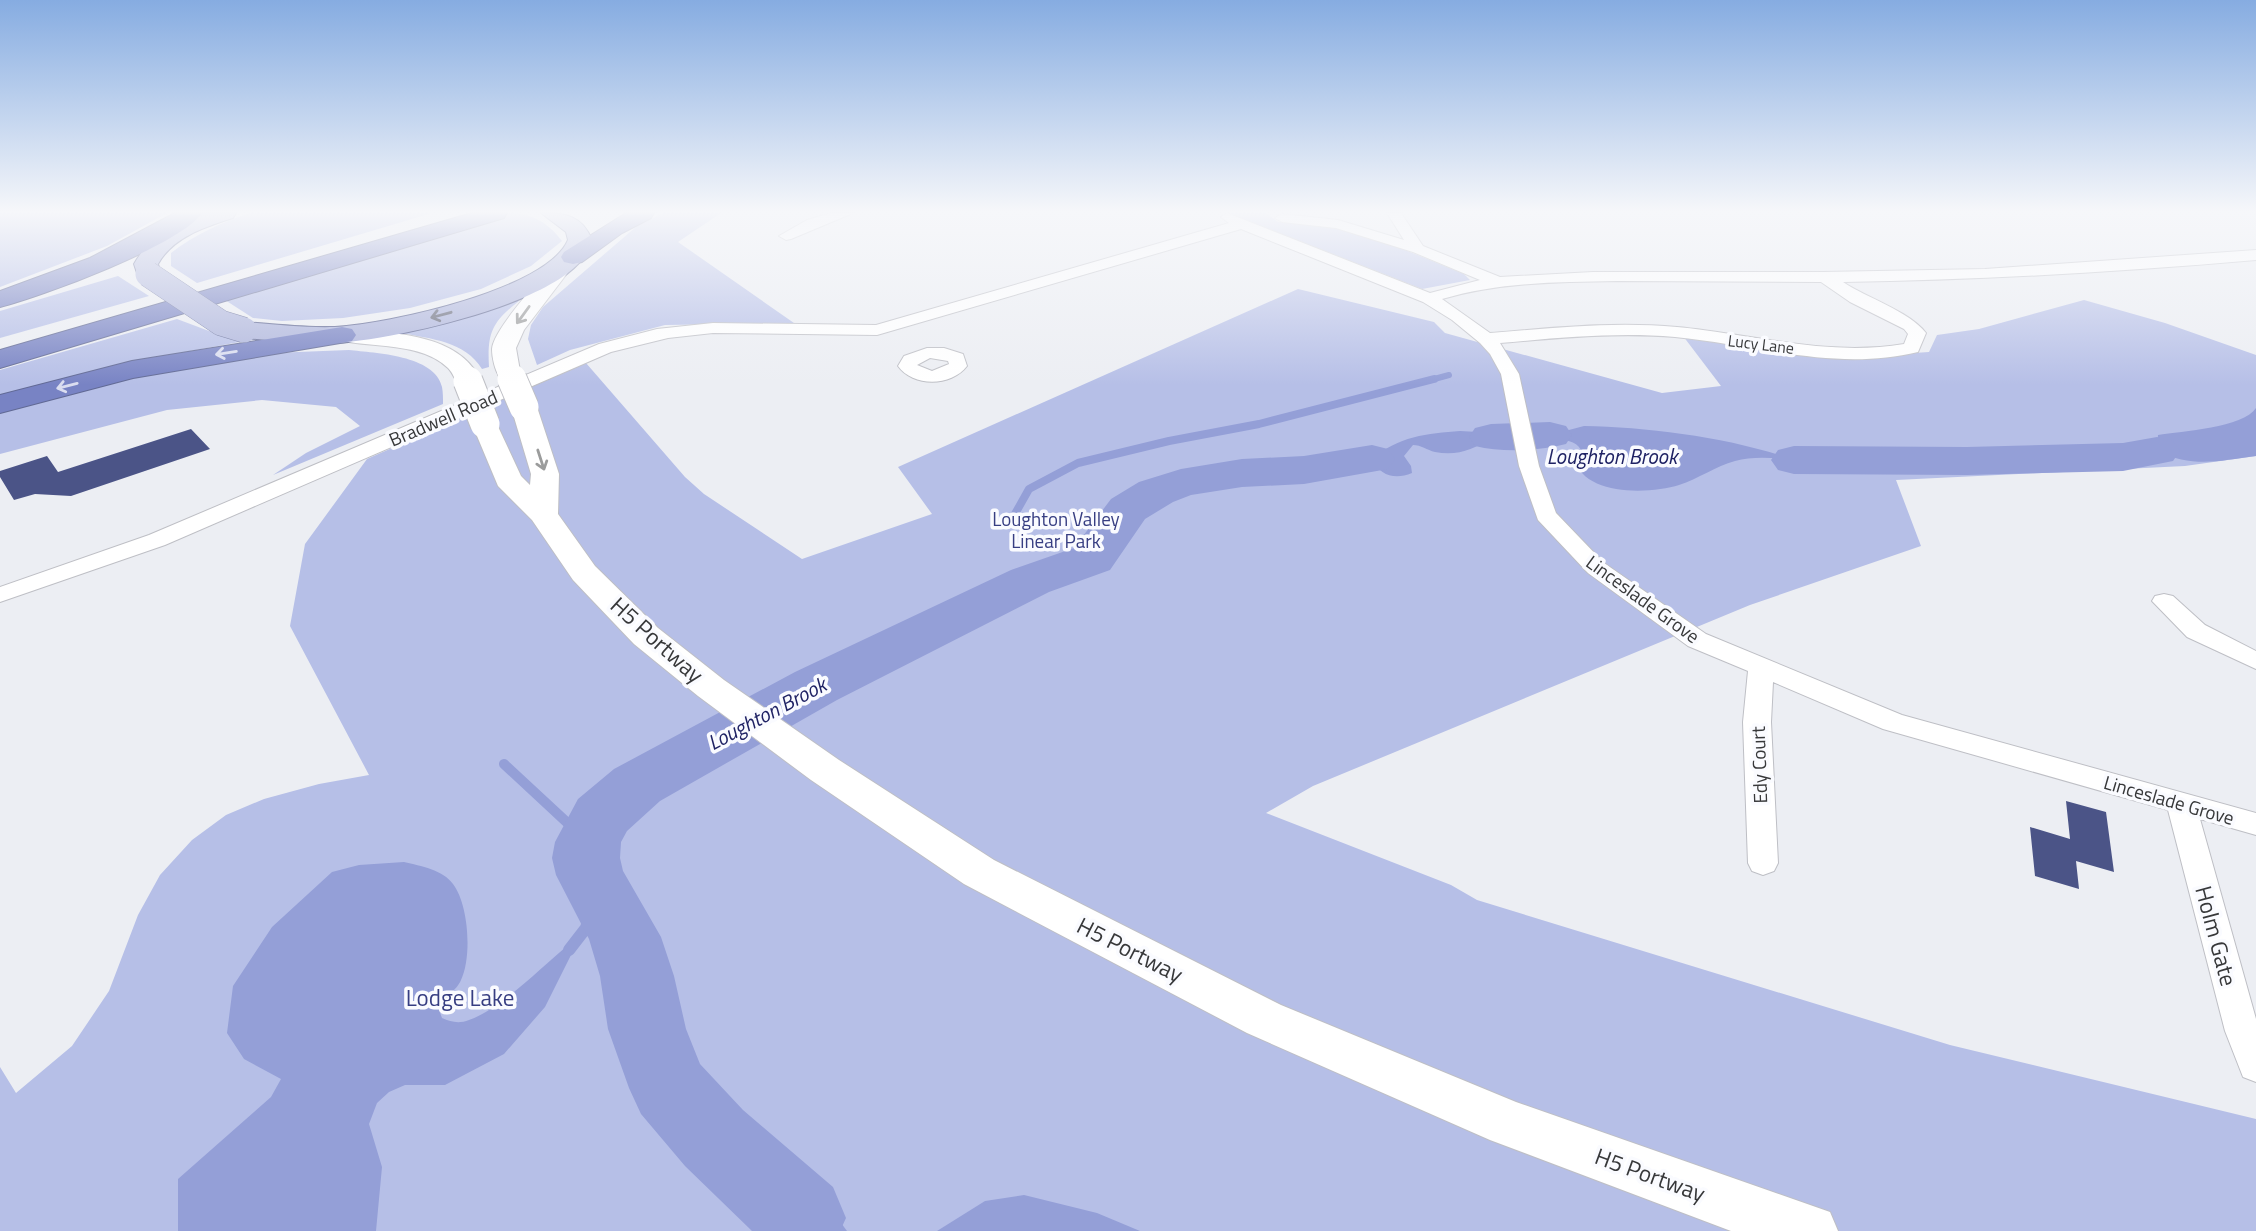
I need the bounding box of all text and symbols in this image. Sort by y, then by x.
one-way arrow [515,305,530,324]
one-way arrow [430,309,453,322]
street label: Lucy Lane [1726,328,1796,360]
one-way arrow [215,347,238,360]
one-way arrow [56,380,79,393]
street label: Bradwell Road [384,382,502,454]
water label: Loughton Brook [1547,440,1680,472]
one-way arrow [535,449,548,471]
park label: Loughton Valley Linear Park [992,504,1120,555]
street label: Linceslade Grove [1580,547,1706,650]
street label: H5 Portway [603,588,712,691]
water label: Loughton Brook [701,667,834,758]
street label: Edy Court [1743,726,1774,804]
street label: Linceslade Grove [2101,767,2238,832]
street label: Holm Gate [2186,882,2247,990]
street label: H5 Portway [1071,908,1189,991]
park label: Lodge Lake [406,980,514,1015]
street label: H5 Portway [1590,1138,1710,1211]

